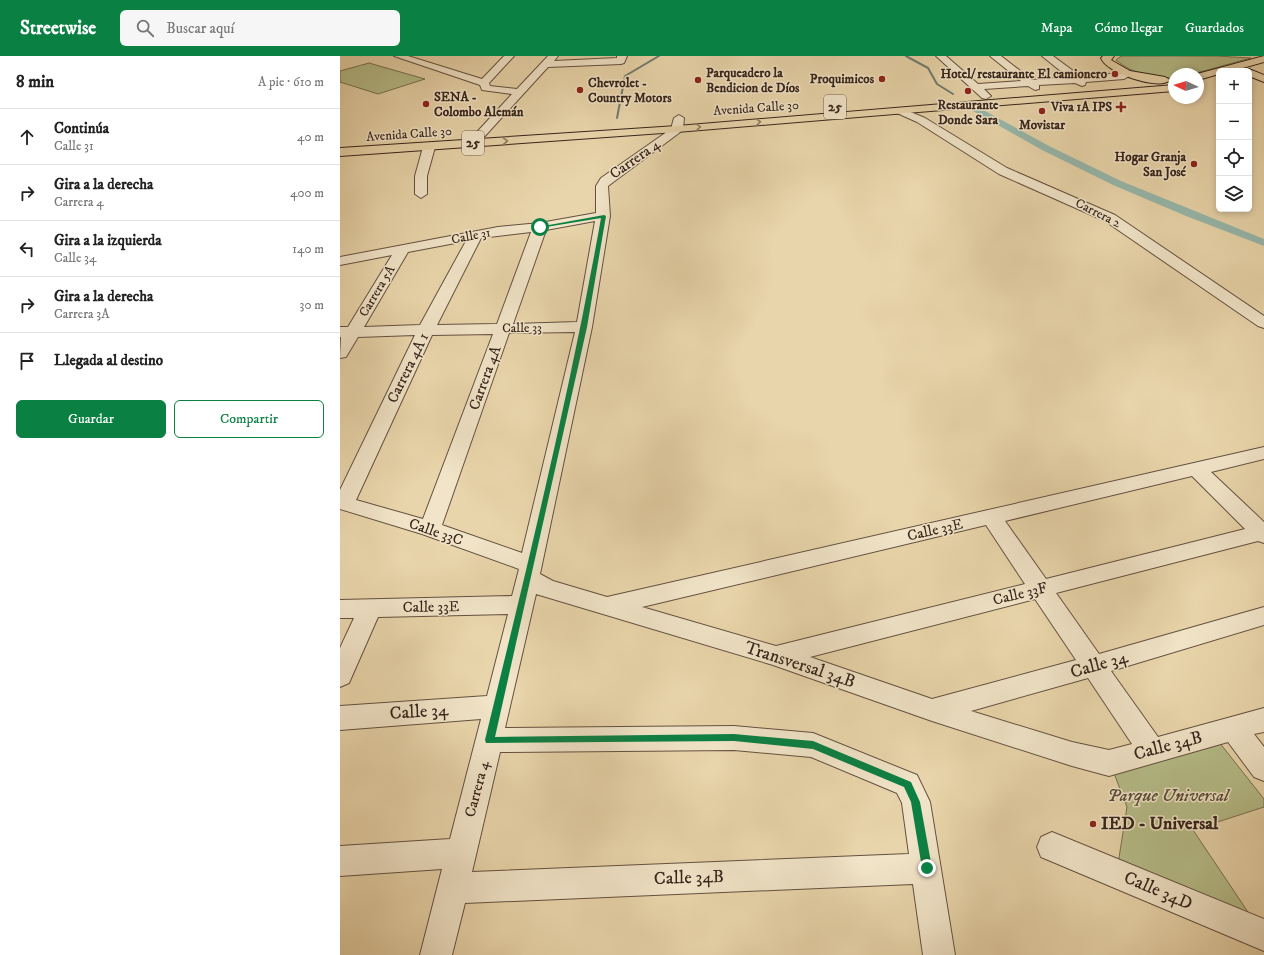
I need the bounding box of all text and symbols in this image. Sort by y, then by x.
search box [120,10,400,46]
text: Streetwise [20,17,96,40]
icon: search [134,17,156,39]
text: Buscar aquí [166,19,234,38]
text: Mapa [1041,19,1072,37]
text: Cómo llegar [1094,19,1163,37]
text: Guardados [1185,19,1244,37]
place label: Parqueadero la Bendicion de Díos [706,65,800,96]
place label: Hotel/ restaurante El camionero [941,66,1108,82]
north arrow [1168,68,1204,104]
map controls [1216,68,1252,212]
button: + [1216,68,1252,104]
marker: Hotel/ restaurante El camionero [1110,69,1120,79]
text: 8 min [16,71,54,93]
place label: Proquimicos [810,71,875,88]
text: A pie · 610 m [258,74,324,90]
marker: Proquimicos [877,74,887,84]
place label: Chevrolet - Country Motors [588,75,672,107]
marker: Parqueadero la Bendicion de Díos [693,75,703,85]
marker: Chevrolet - Country Motors [575,85,585,95]
marker: Restaurante Donde Sara [963,86,973,96]
place label: SENA - Colombo Alemán [434,89,524,120]
road number: 25 [824,95,846,119]
street label: Avenida Calle 30 [713,97,799,119]
place label: Restaurante Donde Sara [938,97,999,128]
marker: SENA - Colombo Alemán [421,99,431,109]
place label: Viva 1A IPS [1050,99,1112,115]
marker: Viva 1A IPS [1115,101,1127,113]
button: − [1216,104,1252,140]
marker: Movistar [1037,106,1047,116]
place label: Movistar [1019,117,1065,133]
one-way arrow [755,118,761,127]
text: Continúa [54,119,109,138]
one-way arrow [695,122,701,131]
street label: Avenida Calle 30 [366,123,452,145]
icon: ahead [16,126,38,148]
text: 40 m [297,129,324,145]
road number: 25 [462,131,484,155]
street label: Carrera 4 [606,135,664,183]
one-way arrow [502,137,508,146]
text: Calle 31 [54,138,94,154]
button: locate [1216,140,1252,176]
place label: Hogar Granja San José [1115,149,1187,181]
marker: Hogar Granja San José [1189,159,1199,169]
text: Gira a la derecha [54,175,153,194]
button: layers [1216,176,1252,212]
icon: right [16,182,38,204]
text: 400 m [290,185,324,201]
text: Carrera 4 [54,194,104,210]
street label: Carrera 2 [1073,195,1124,231]
route start [531,218,549,236]
street label: Calle 31 [450,224,492,248]
text: Gira a la izquierda [54,231,162,250]
icon: left [16,238,38,260]
text: 140 m [292,241,324,257]
text: Calle 34 [54,250,96,266]
street label: Carrera 5A [355,262,399,320]
text: Gira a la derecha [54,287,153,306]
icon: right [16,294,38,316]
text: 30 m [300,297,324,313]
text: Carrera 3A [54,306,110,322]
street label: Calle 33 [502,320,542,336]
street label: Carrera 4A 1 [383,330,433,406]
street label: Carrera 4A [465,343,506,413]
icon: arrive [16,350,38,372]
text: Llegada al destino [54,351,163,370]
button: Guardar [16,400,166,438]
button: Compartir [174,400,324,438]
street label: Calle 33C [406,514,466,550]
street label: Calle 33E [905,514,965,546]
street label: Calle 33F [991,578,1049,610]
street label: Calle 33E [403,597,460,617]
street label: Transversal 34B [742,637,858,693]
street label: Calle 34 [1068,646,1131,684]
street label: Calle 34 [389,699,450,725]
street label: Calle 34B [1131,726,1205,766]
street label: Carrera 4 [460,758,494,819]
park label: Parque Universal [1107,785,1231,807]
place label: IED - Universal [1101,813,1219,835]
marker: IED - Universal [1088,819,1098,829]
route end [918,859,936,877]
street label: Calle 34B [654,866,724,890]
street label: Calle 34D [1120,867,1196,915]

